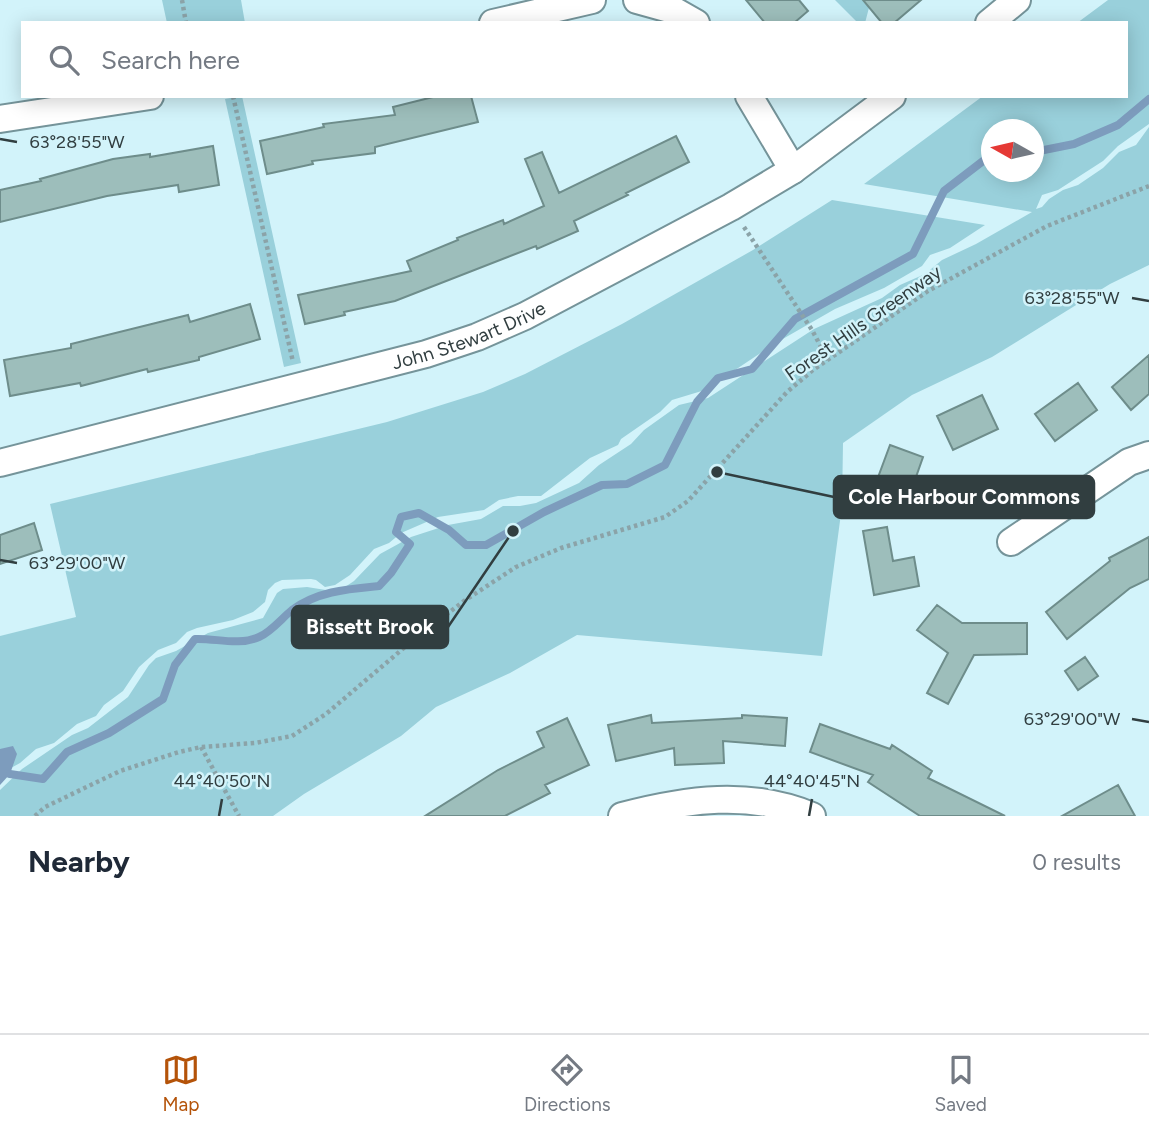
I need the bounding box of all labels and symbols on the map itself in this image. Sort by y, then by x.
north arrow [981,119,1044,182]
text: 63°28'55"W [29,131,125,153]
street label: Forest Hills Greenway [780,260,946,386]
text: 63°28'55"W [1024,287,1120,309]
street label: John Stewart Drive [389,296,549,374]
callout: Cole Harbour Commons [834,476,1094,518]
text: Cole Harbour Commons [848,484,1080,509]
text: 63°29'00"W [29,552,126,574]
callout: Bissett Brook [292,606,448,648]
text: Bissett Brook [306,614,435,639]
text: 63°29'00"W [1024,708,1121,730]
text: 44°40'50"N [174,770,270,792]
text: 44°40'45"N [764,770,860,792]

